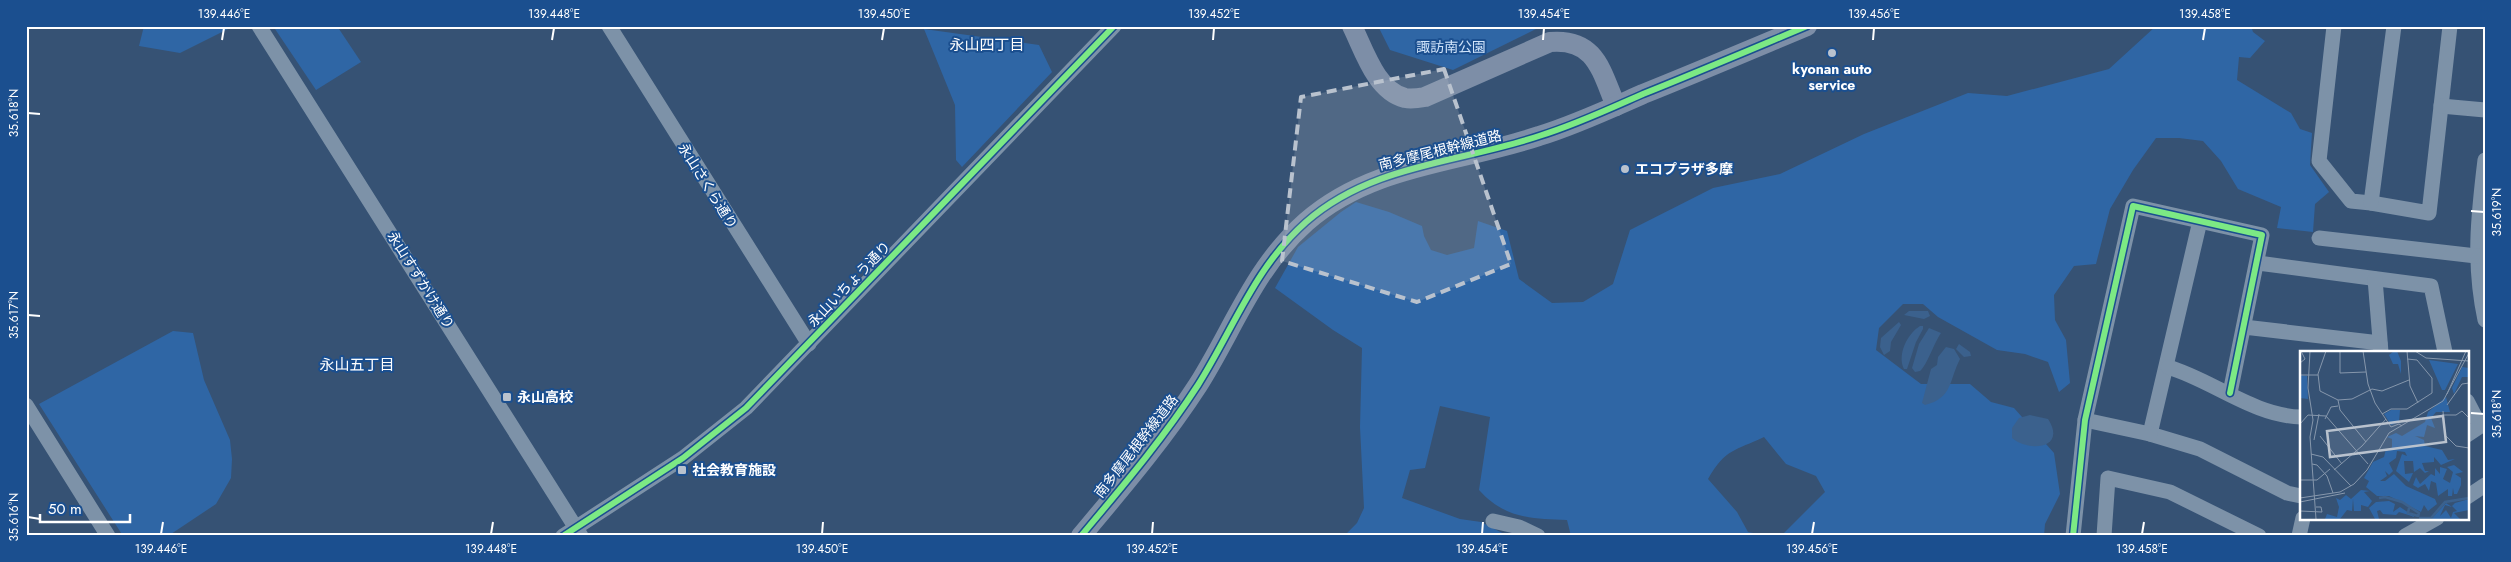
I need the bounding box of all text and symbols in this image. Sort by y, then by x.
text: 139.446°E [198,5,250,23]
text: 139.448°E [528,5,580,23]
text: 139.450°E [858,5,910,23]
text: 139.452°E [1188,5,1240,23]
text: 139.454°E [1518,5,1570,23]
text: 139.456°E [1848,5,1900,23]
text: 139.458°E [2179,5,2231,23]
district label: 永山四丁目 [949,34,1025,56]
park label: 諏訪南公園 [1416,37,1486,57]
marker: kyonan auto service [1826,47,1838,59]
place label: kyonan auto service [1792,59,1872,95]
text: 35.618°N [5,89,23,137]
street label: 南多摩尾根幹線道路 [1376,125,1504,175]
street label: 永山さくら通り [674,139,742,233]
place label: エコプラザ多摩 [1635,159,1733,179]
marker: エコプラザ多摩 [1619,163,1631,175]
text: 35.619°N [2488,188,2506,236]
street label: 永山すずかけ通り [383,227,459,333]
street label: 永山いちょう通り [803,237,895,331]
text: 35.617°N [5,291,23,339]
inset map [2300,351,2468,520]
district label: 永山五丁目 [319,354,395,376]
place label: 永山高校 [517,387,573,407]
street label: 南多摩尾根幹線道路 [1089,390,1183,502]
text: 35.618°N [2488,390,2506,438]
marker: 永山高校 [501,391,513,403]
place label: 社会教育施設 [692,460,776,480]
marker: 社会教育施設 [676,464,688,476]
scale bar [40,492,130,524]
text: 35.616°N [5,493,23,541]
text: 50 m [48,498,82,520]
text: 139.446°E [135,540,187,558]
text: 139.448°E [465,540,517,558]
text: 139.450°E [796,540,848,558]
text: 139.452°E [1126,540,1178,558]
text: 139.454°E [1456,540,1508,558]
text: 139.456°E [1786,540,1838,558]
text: 139.458°E [2116,540,2168,558]

